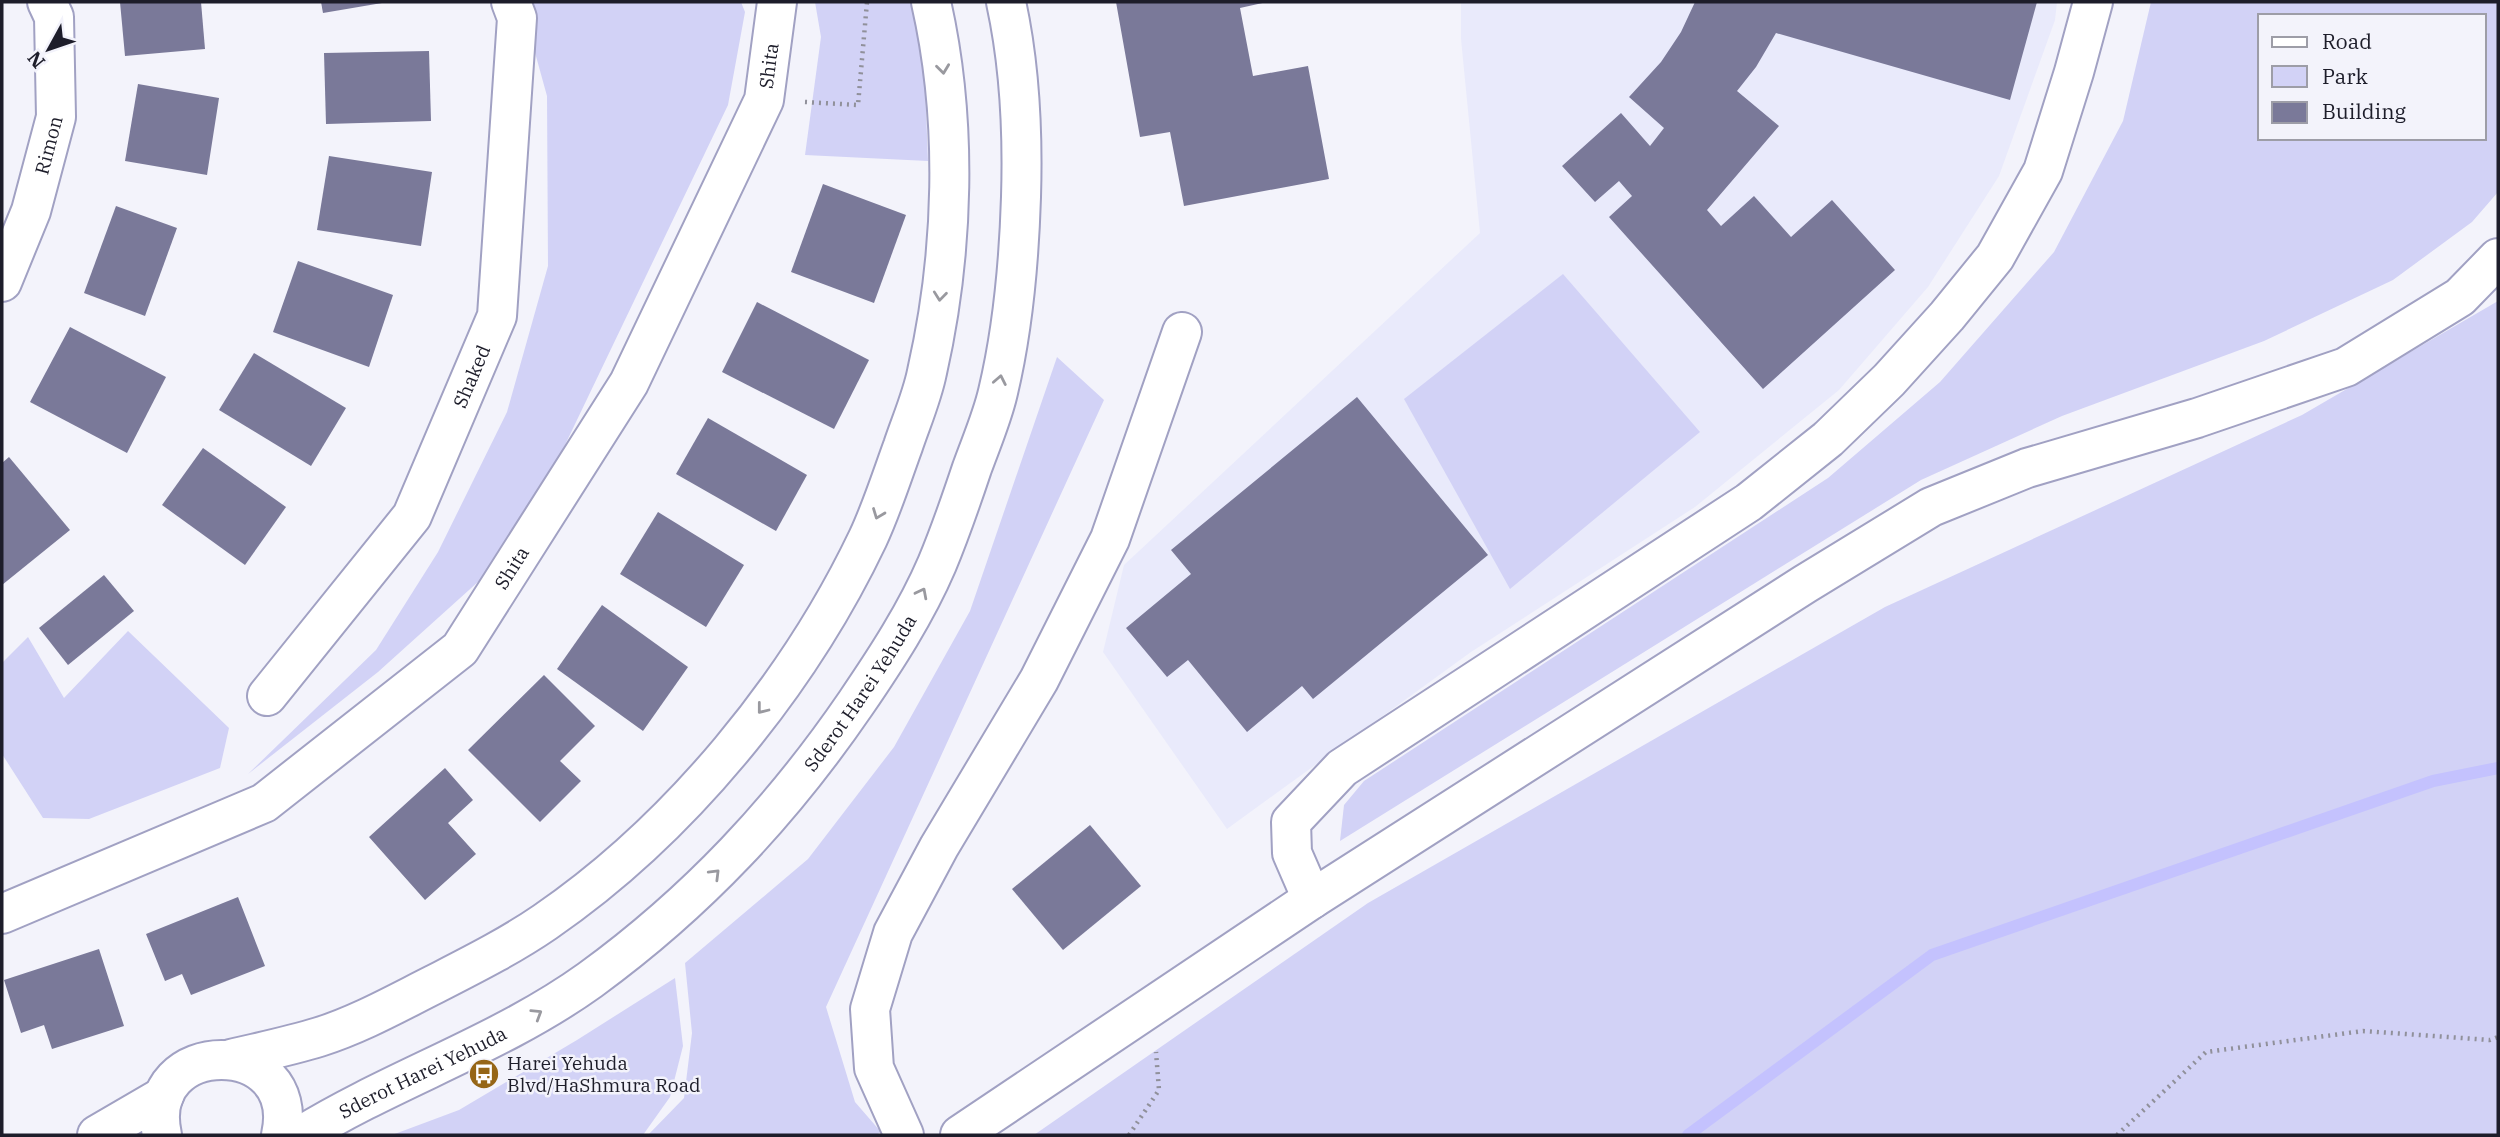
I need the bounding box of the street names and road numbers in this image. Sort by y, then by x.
street label: Shita [754,41,783,90]
street label: Rimon [29,113,68,177]
street label: Shaked [447,341,495,411]
street label: Shita [489,542,534,594]
street label: Sderot Harei Yehuda [798,610,921,776]
street label: Sderot Harei Yehuda [334,1021,511,1124]

